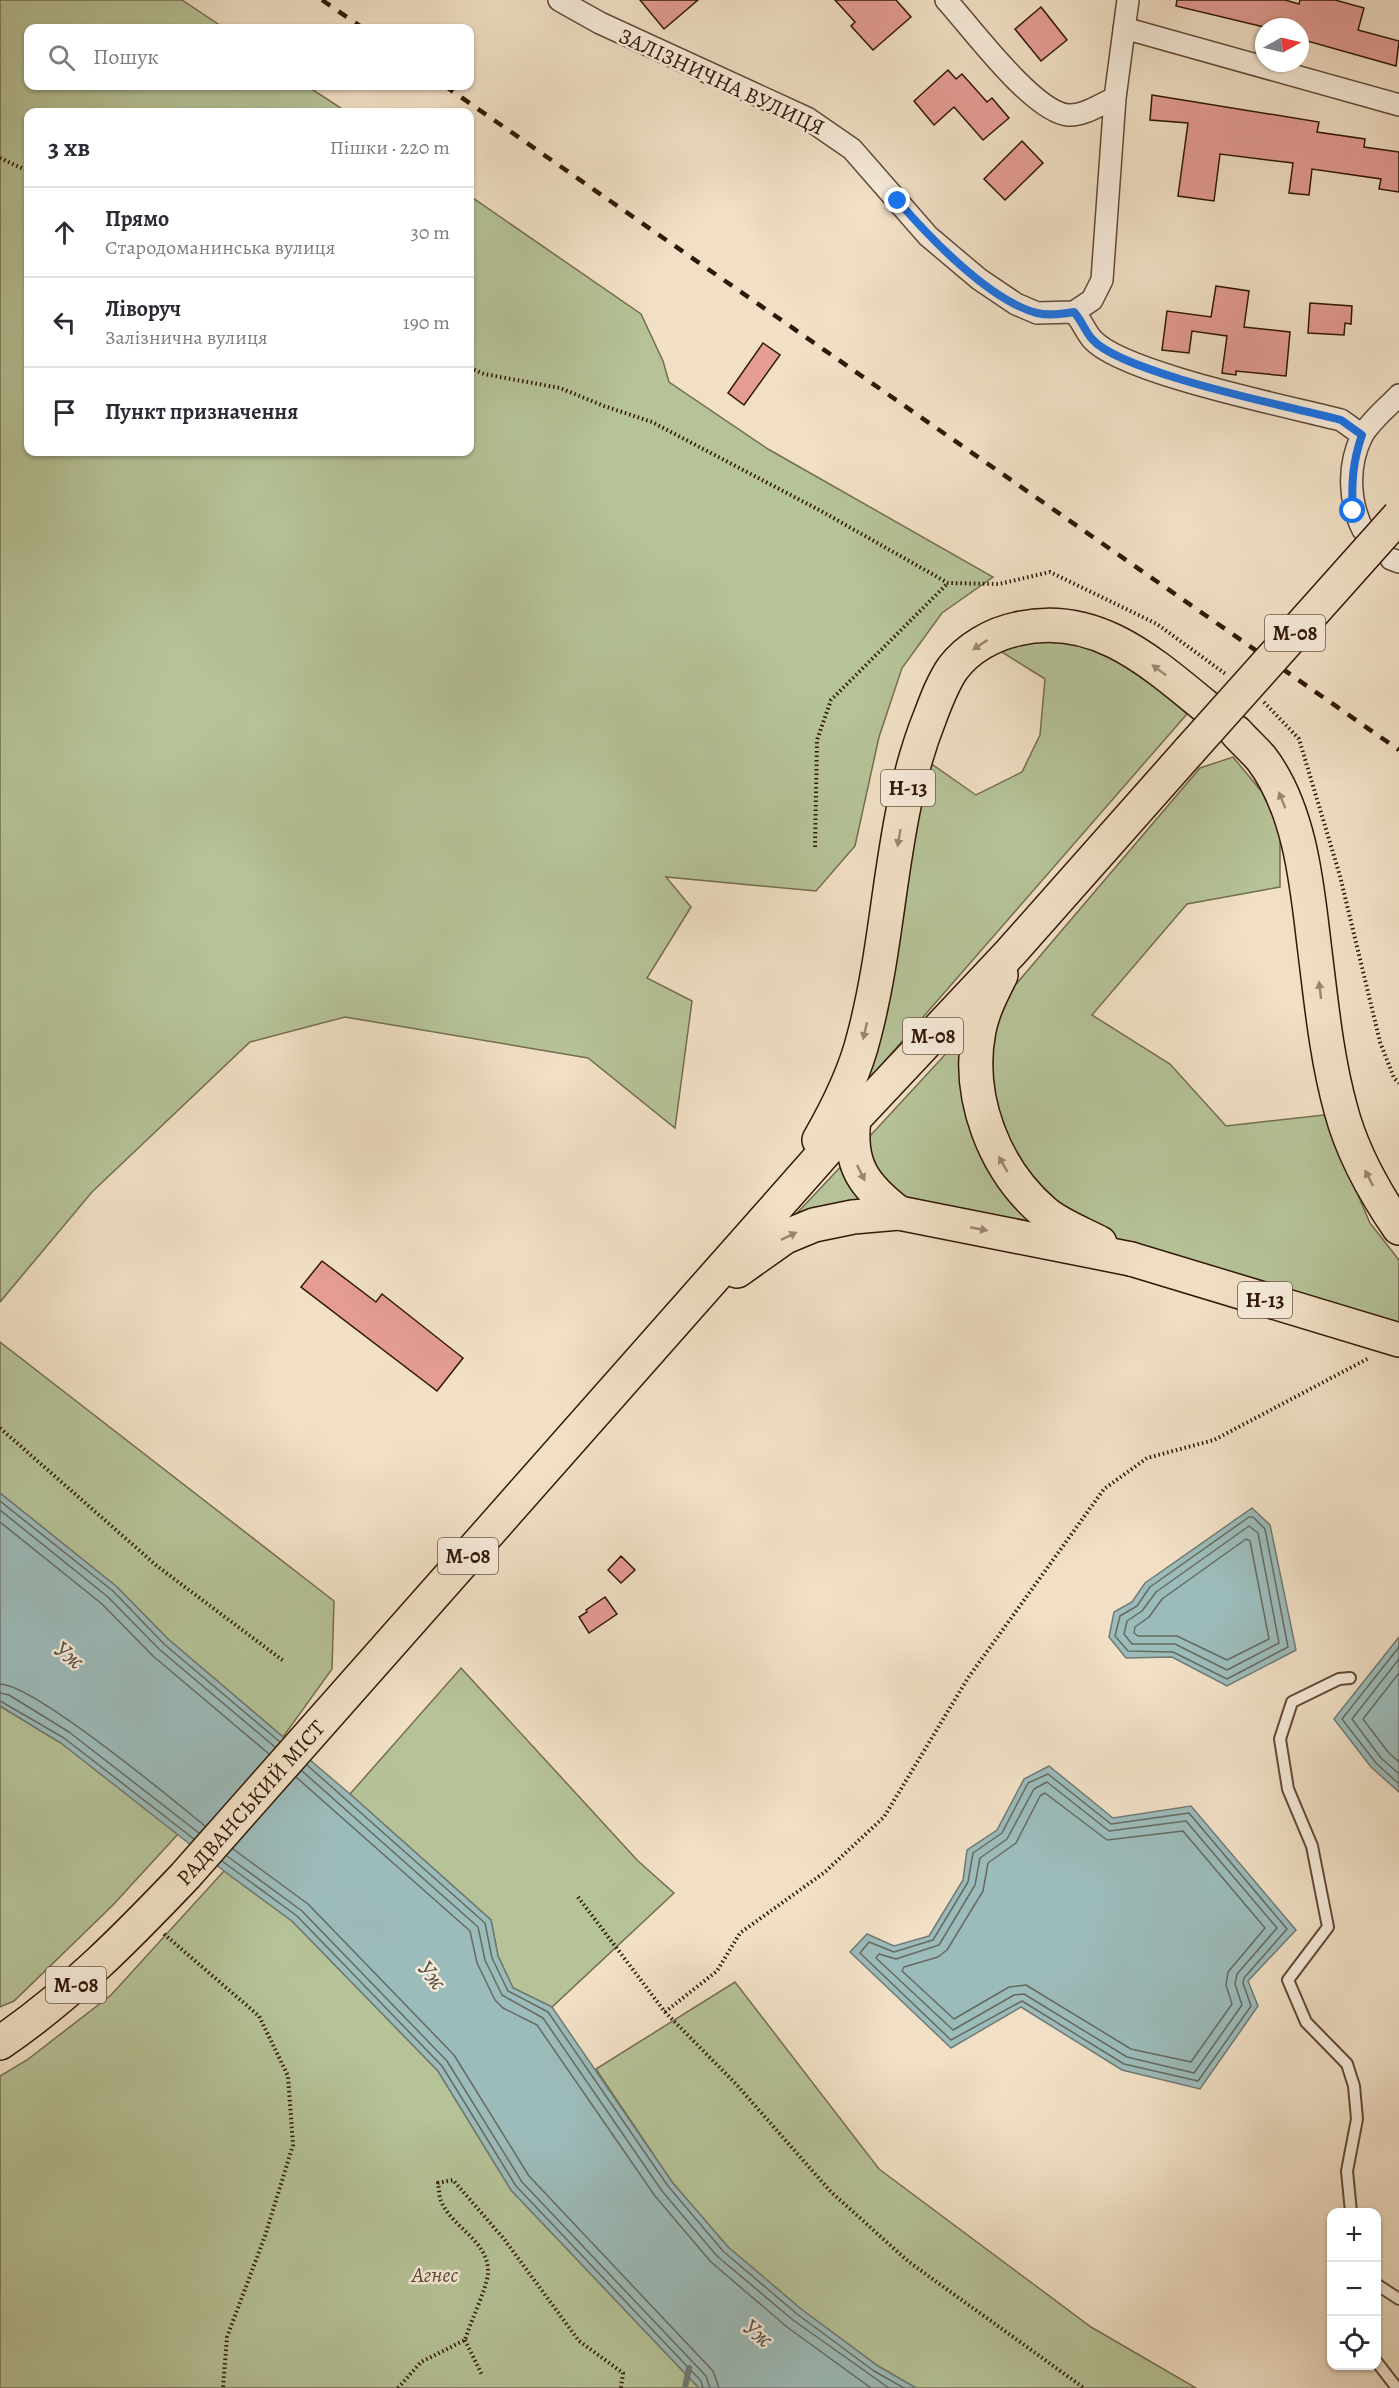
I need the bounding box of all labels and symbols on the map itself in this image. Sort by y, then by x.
north arrow [1255,18,1309,72]
street label: ЗАЛІЗНИЧНА ВУЛИЦЯ [614,21,829,143]
route end [884,187,910,213]
route start [1339,497,1365,523]
road number: М-08 [1265,615,1325,651]
one-way arrow [973,639,989,651]
one-way arrow [1151,664,1167,676]
road number: Н-13 [881,770,935,806]
one-way arrow [1277,791,1286,809]
one-way arrow [894,829,903,848]
one-way arrow [1315,981,1324,1000]
road number: М-08 [903,1018,963,1054]
one-way arrow [860,1021,870,1040]
one-way arrow [998,1155,1008,1172]
one-way arrow [856,1165,866,1182]
one-way arrow [1364,1169,1374,1186]
one-way arrow [970,1225,989,1234]
one-way arrow [780,1232,798,1242]
road number: Н-13 [1238,1282,1292,1318]
road number: М-08 [438,1538,498,1574]
water label: Уж [47,1633,91,1677]
street label: РАДВАНСЬКИЙ МІСТ [170,1714,332,1892]
water label: Уж [410,1953,454,1997]
road number: М-08 [46,1967,106,2003]
park label: Агнес [411,2260,458,2290]
water label: Уж [736,2311,780,2355]

